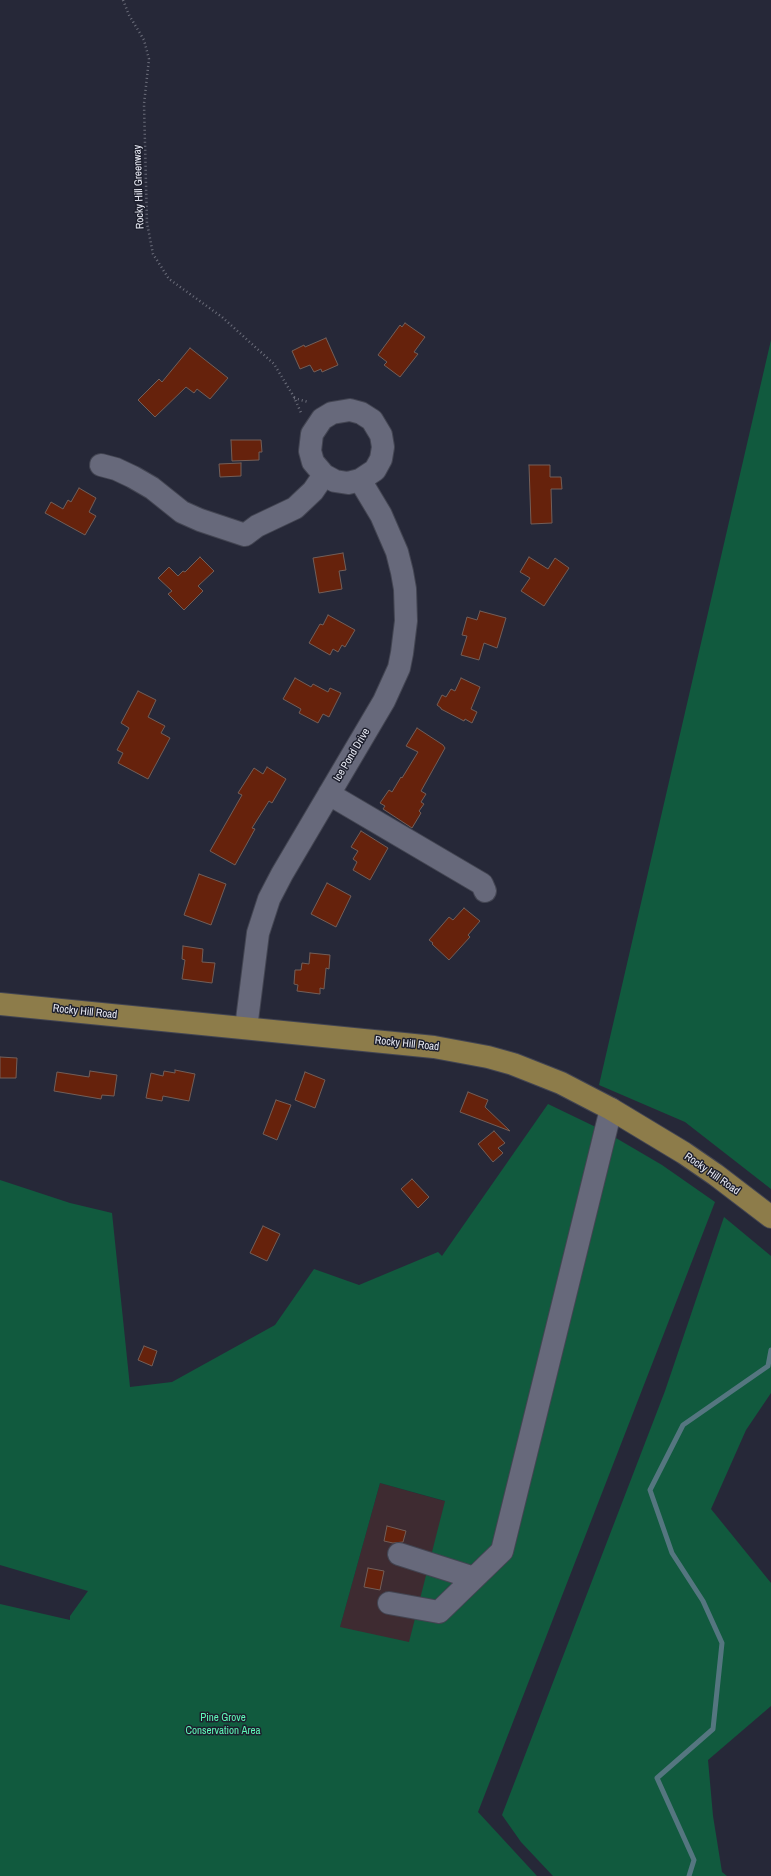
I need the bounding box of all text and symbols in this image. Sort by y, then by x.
street label: Rocky Hill Greenway [131,145,147,229]
street label: Ice Pond Drive [331,726,373,784]
street label: Rocky Hill Road [52,1002,118,1022]
street label: Rocky Hill Road [374,1034,440,1054]
street label: Rocky Hill Road [682,1150,742,1198]
park label: Pine Grove Conservation Area [185,1711,261,1737]

